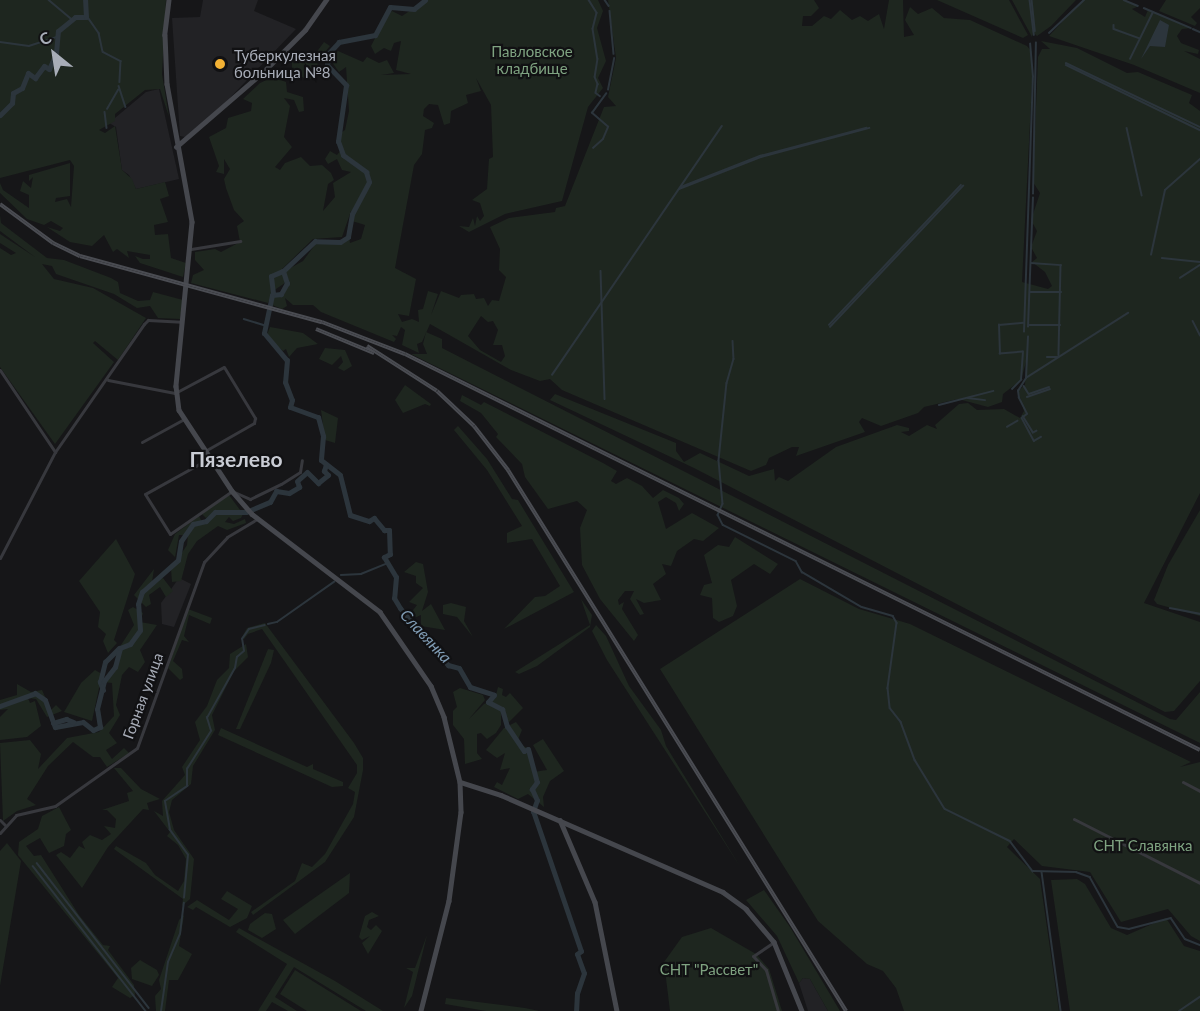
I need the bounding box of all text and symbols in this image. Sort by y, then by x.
north arrow [24,24,84,84]
text: С [35,27,54,49]
park label: Павловское кладбище [491,42,573,77]
place label: Туберкулезная больница №8 [234,46,336,81]
marker: Туберкулезная больница №8 [211,55,229,73]
district label: Пязелево [189,446,283,472]
water label: Славянка [396,605,456,667]
street label: Горная улица [119,650,167,742]
park label: СНТ Славянка [1094,837,1192,855]
park label: СНТ "Рассвет" [660,961,758,979]

